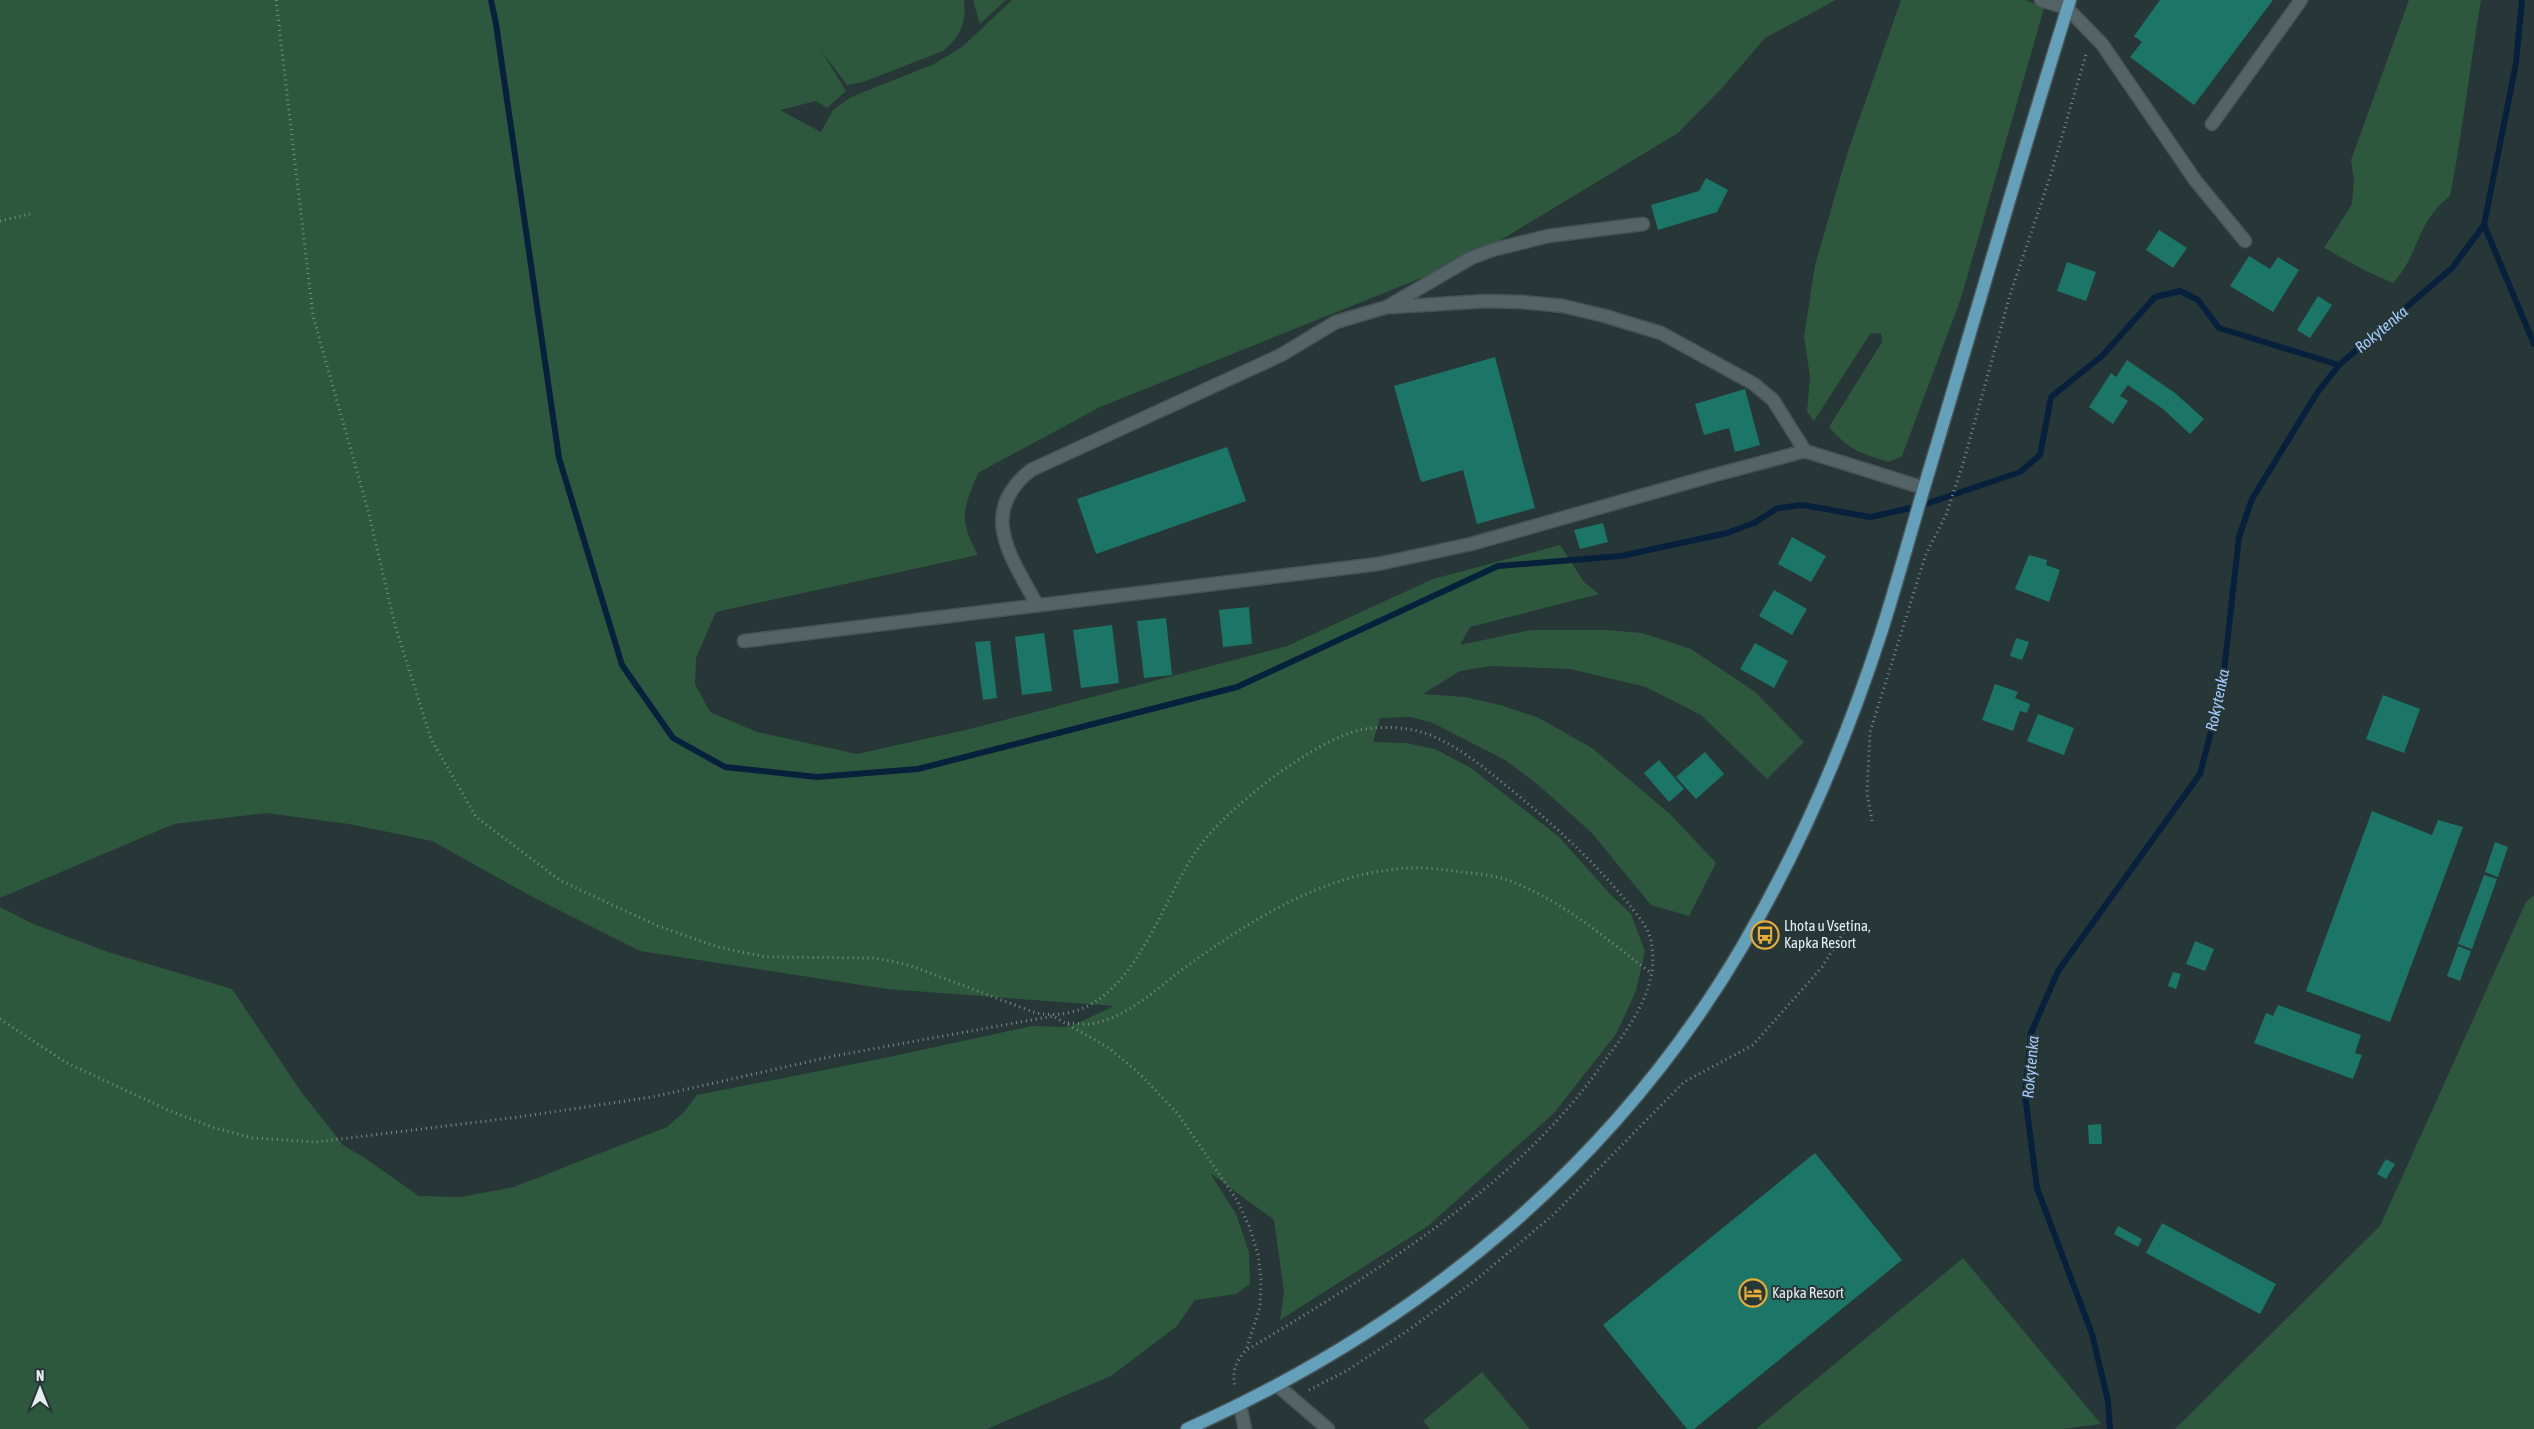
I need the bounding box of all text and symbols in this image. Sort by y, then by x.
water label: Rokytenka [2351,302,2412,357]
water label: Rokytenka [2202,667,2233,733]
place label: Lhota u Vsetína, Kapka Resort [1784,917,1871,951]
bus stop icon: Lhota u Vsetína, Kapka Resort [1750,920,1780,950]
water label: Rokytenka [2018,1034,2043,1099]
hotel icon: Kapka Resort [1738,1278,1768,1308]
place label: Kapka Resort [1772,1284,1844,1301]
north arrow [15,1364,65,1414]
text: N [36,1368,44,1384]

